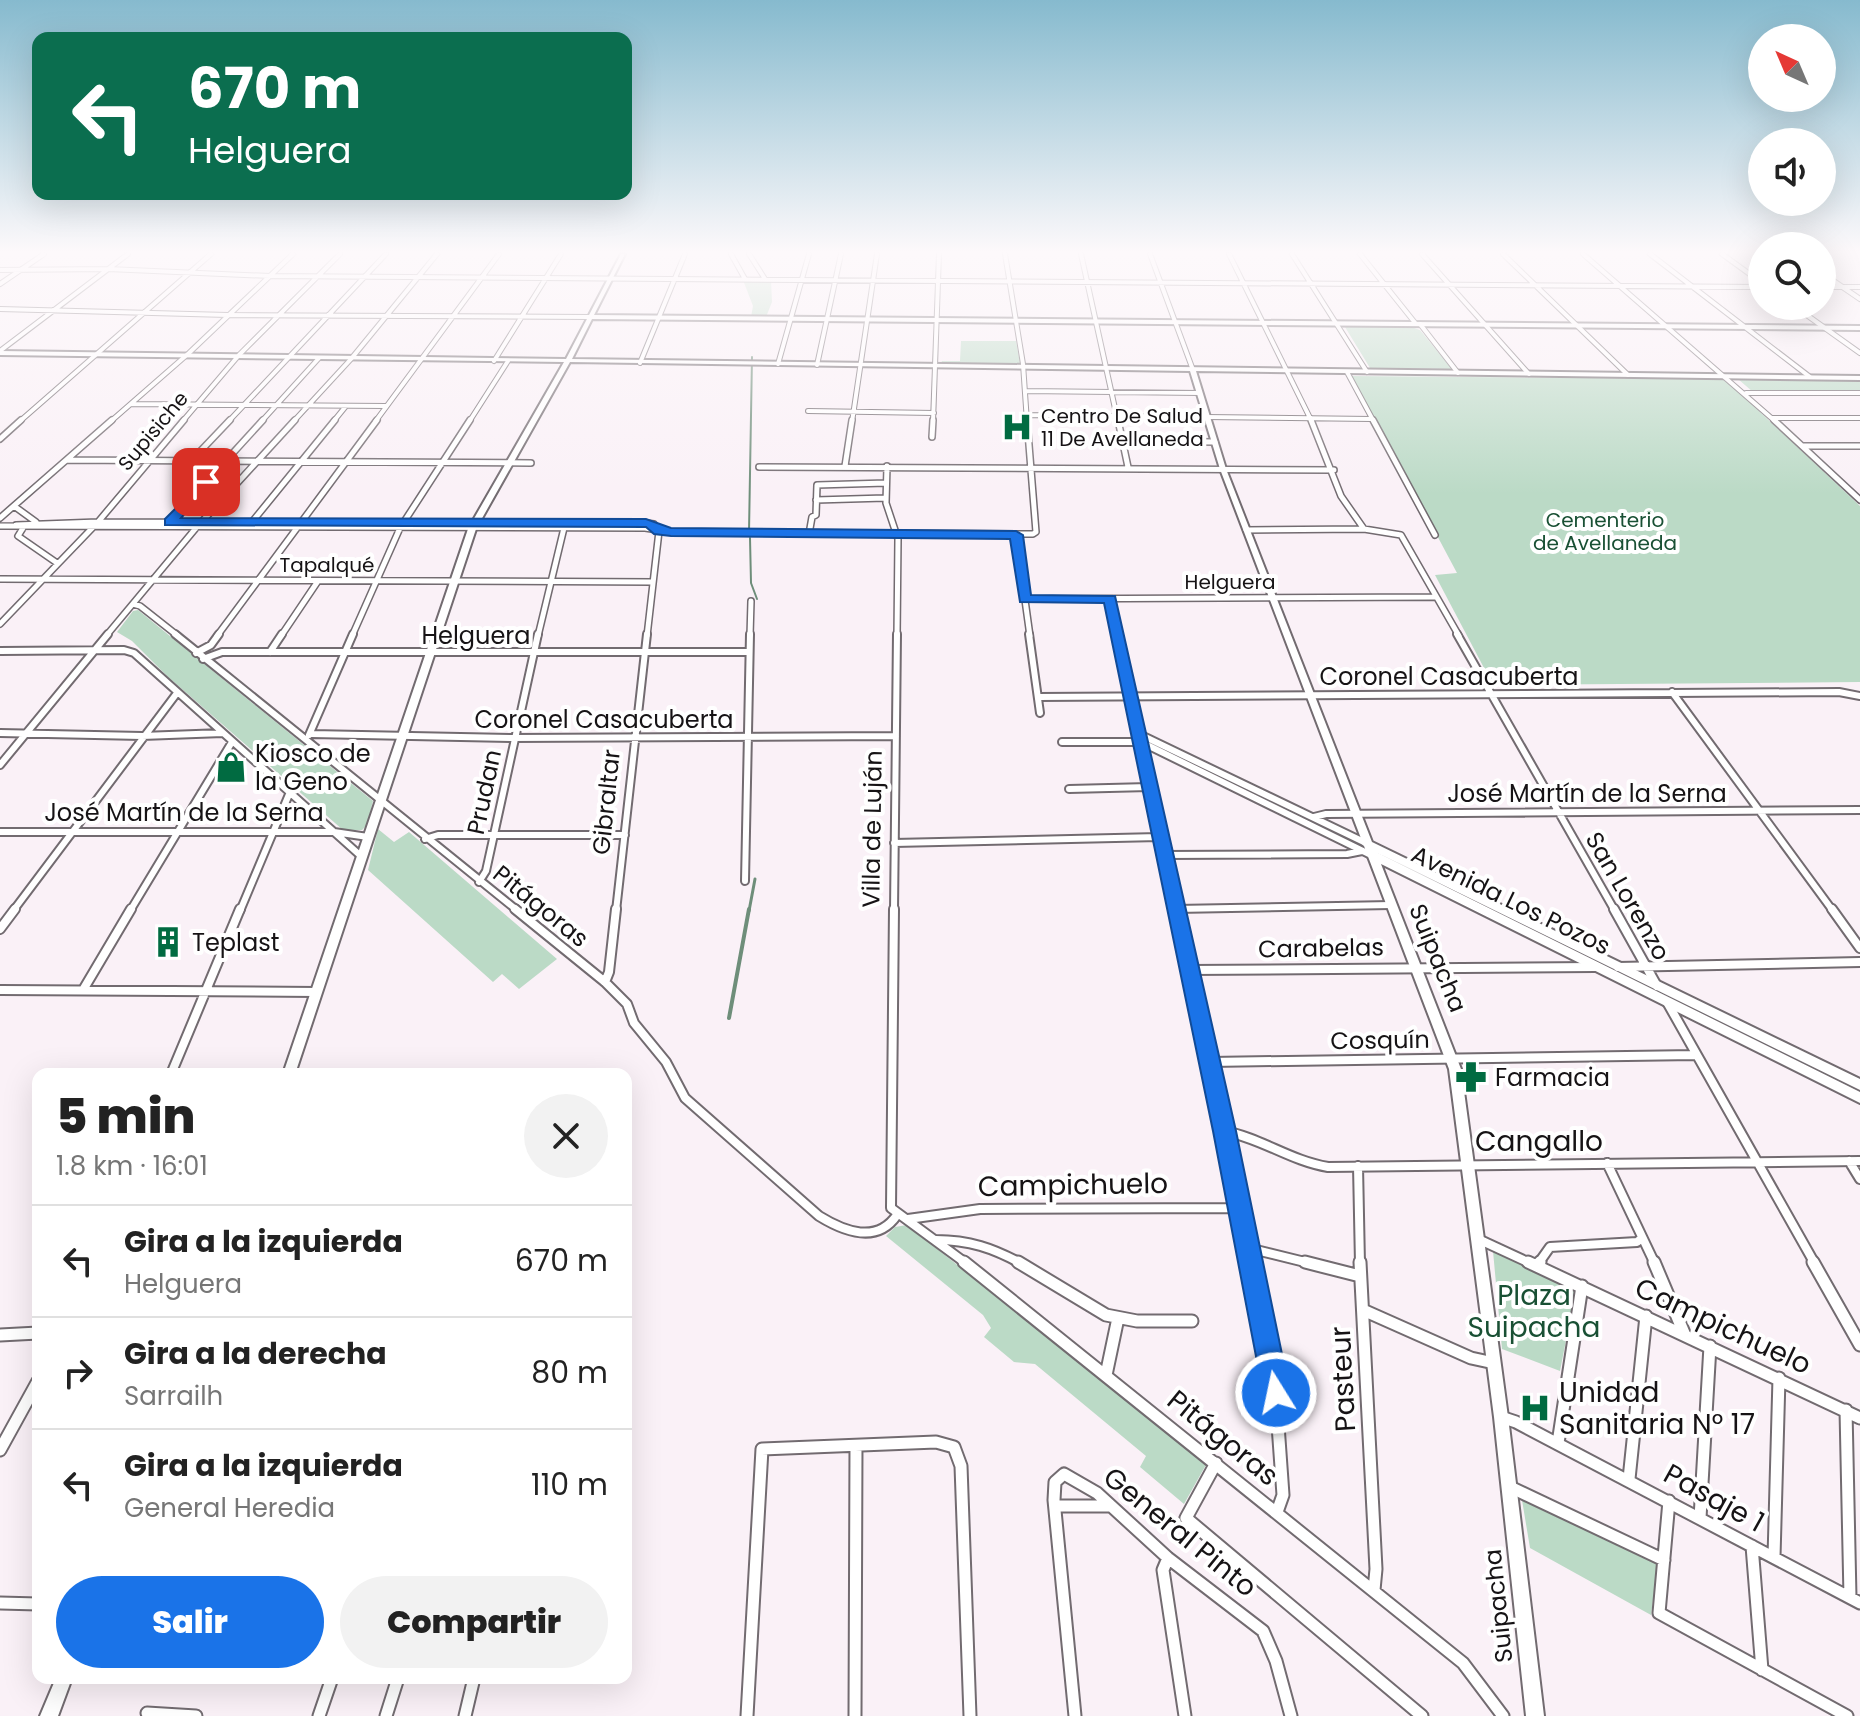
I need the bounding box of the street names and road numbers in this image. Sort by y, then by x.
street label: Supisiche [112,385,194,477]
street label: Tapalqué [279,551,375,579]
street label: Helguera [1185,568,1275,596]
street label: Helguera [421,619,531,652]
street label: Coronel Casacuberta [1319,660,1579,693]
street label: Coronel Casacuberta [474,703,734,736]
street label: Prudan [459,746,509,838]
street label: Gibraltar [584,748,628,856]
street label: Villa de Luján [854,750,890,908]
street label: José Martín de la Serna [1447,777,1727,810]
street label: José Martín de la Serna [44,796,324,829]
street label: San Lorenzo [1578,826,1678,966]
street label: Avenida Los Pozos [1406,838,1616,962]
street label: Pitágoras [486,857,596,955]
street label: Suipacha [1401,899,1475,1017]
street label: Carabelas [1258,930,1384,966]
street label: Cosquín [1330,1023,1430,1057]
street label: Cangallo [1475,1122,1603,1161]
street label: Campichuelo [978,1164,1168,1206]
street label: Campichuelo [1629,1268,1817,1384]
street label: Pasteur [1321,1325,1365,1433]
street label: Pitágoras [1159,1381,1287,1495]
street label: Pasaje 1 [1657,1454,1771,1542]
street label: General Pinto [1095,1458,1265,1606]
street label: Suipacha [1476,1548,1520,1664]

